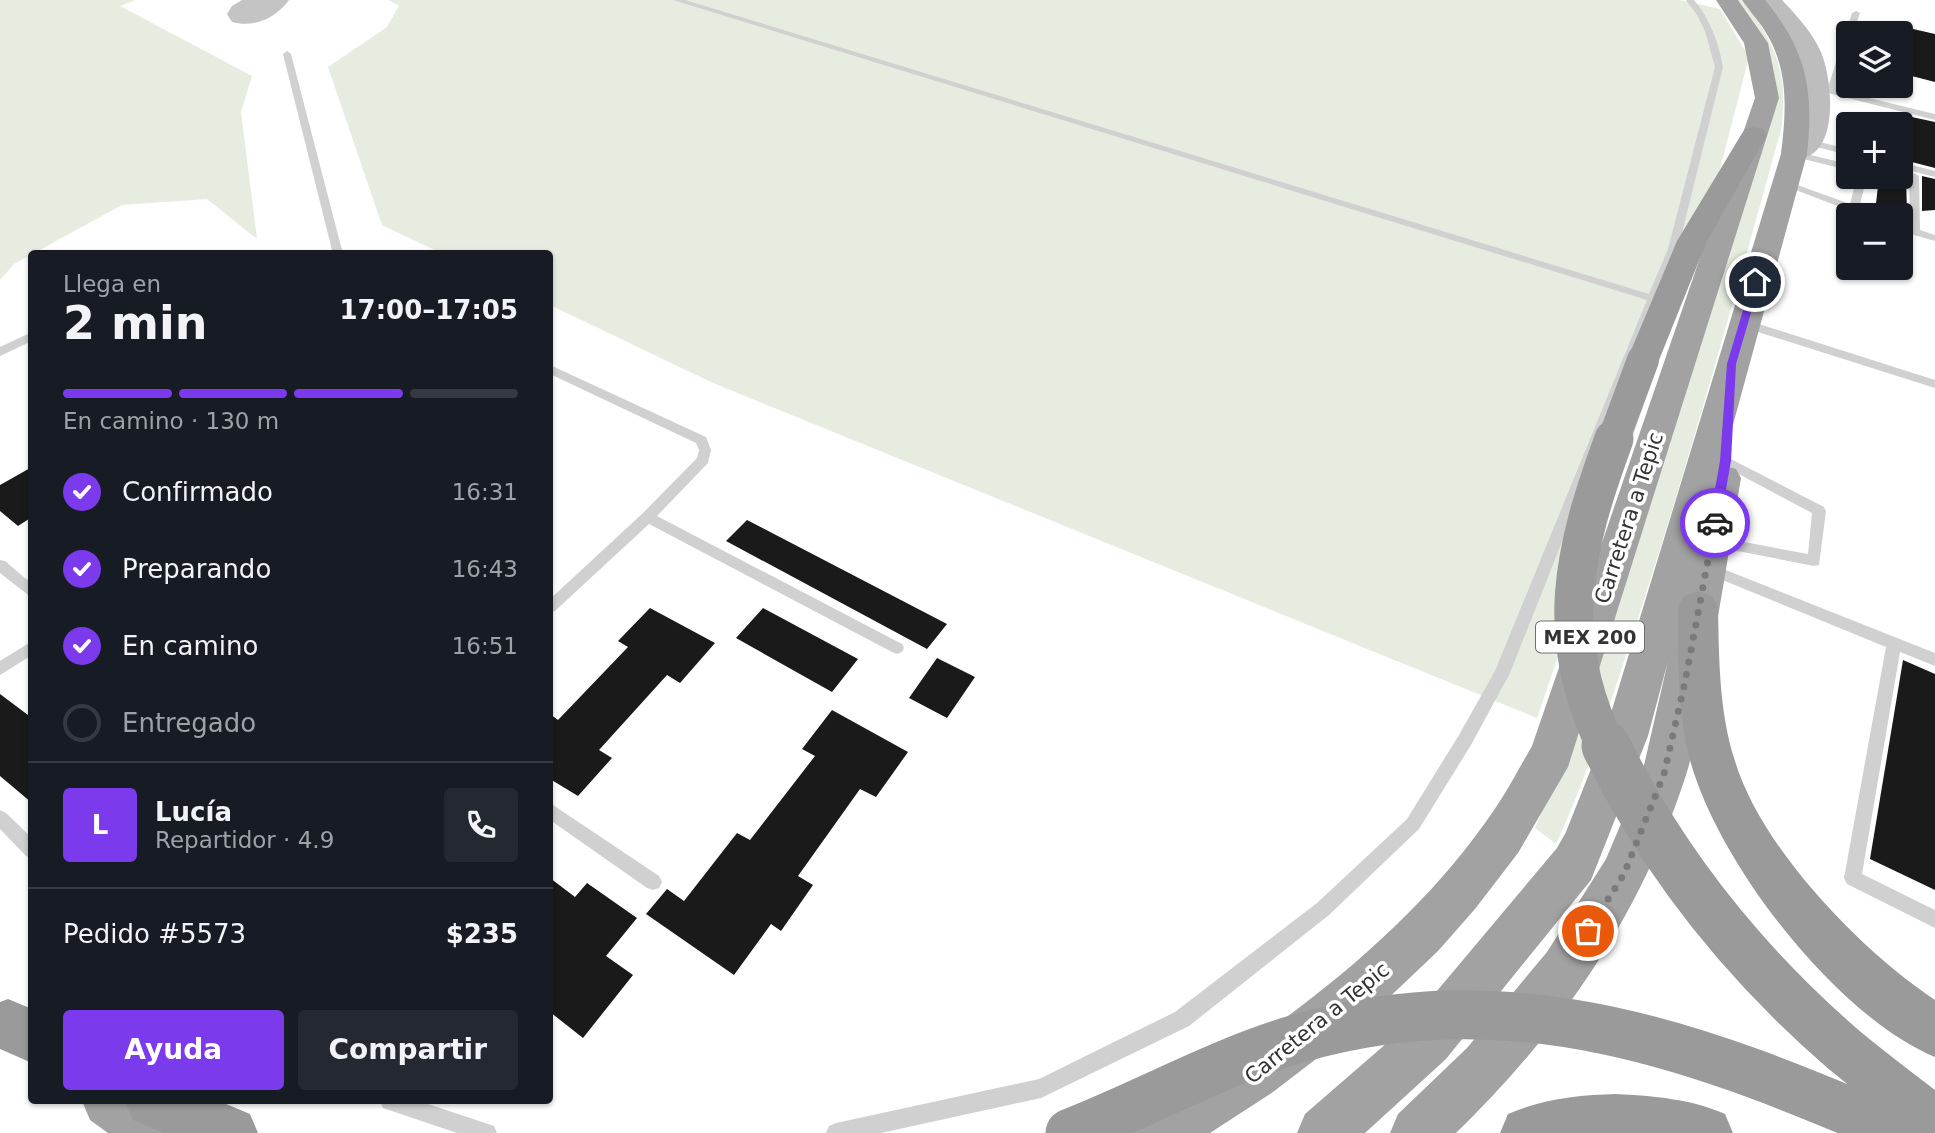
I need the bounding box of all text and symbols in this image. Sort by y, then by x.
map controls [1836,21,1913,280]
button: layers [1836,21,1913,98]
button: + [1836,112,1913,189]
button: − [1836,203,1913,280]
pin [1725,252,1785,312]
icon: home [1736,263,1774,301]
text: Llega en [63,271,161,297]
text: 17:00–17:05 [339,295,518,325]
text: 2 min [63,296,207,350]
text: En camino · 130 m [63,408,279,434]
street label: Carretera a Tepic [1590,429,1668,607]
icon: check [63,473,101,511]
text: Confirmado [122,477,273,507]
text: 16:31 [452,479,518,505]
courier [1680,488,1750,558]
icon: car [1696,504,1734,542]
icon: check [63,550,101,588]
text: Preparando [122,554,271,584]
text: 16:43 [452,556,518,582]
road number: MEX 200 [1536,622,1644,652]
icon: check [63,627,101,665]
text: En camino [122,631,258,661]
text: 16:51 [452,633,518,659]
text: Entregado [122,708,256,738]
button: phone [444,788,518,862]
text: Lucía [155,797,232,827]
text: L [92,810,108,840]
text: Repartidor · 4.9 [155,827,334,853]
pin [1558,901,1618,961]
icon: bag [1569,912,1607,950]
text: Pedido #5573 [63,919,246,949]
text: $235 [446,919,518,949]
street label: Carretera a Tepic [1240,957,1394,1089]
button: Ayuda [63,1010,284,1090]
button: Compartir [298,1010,518,1090]

